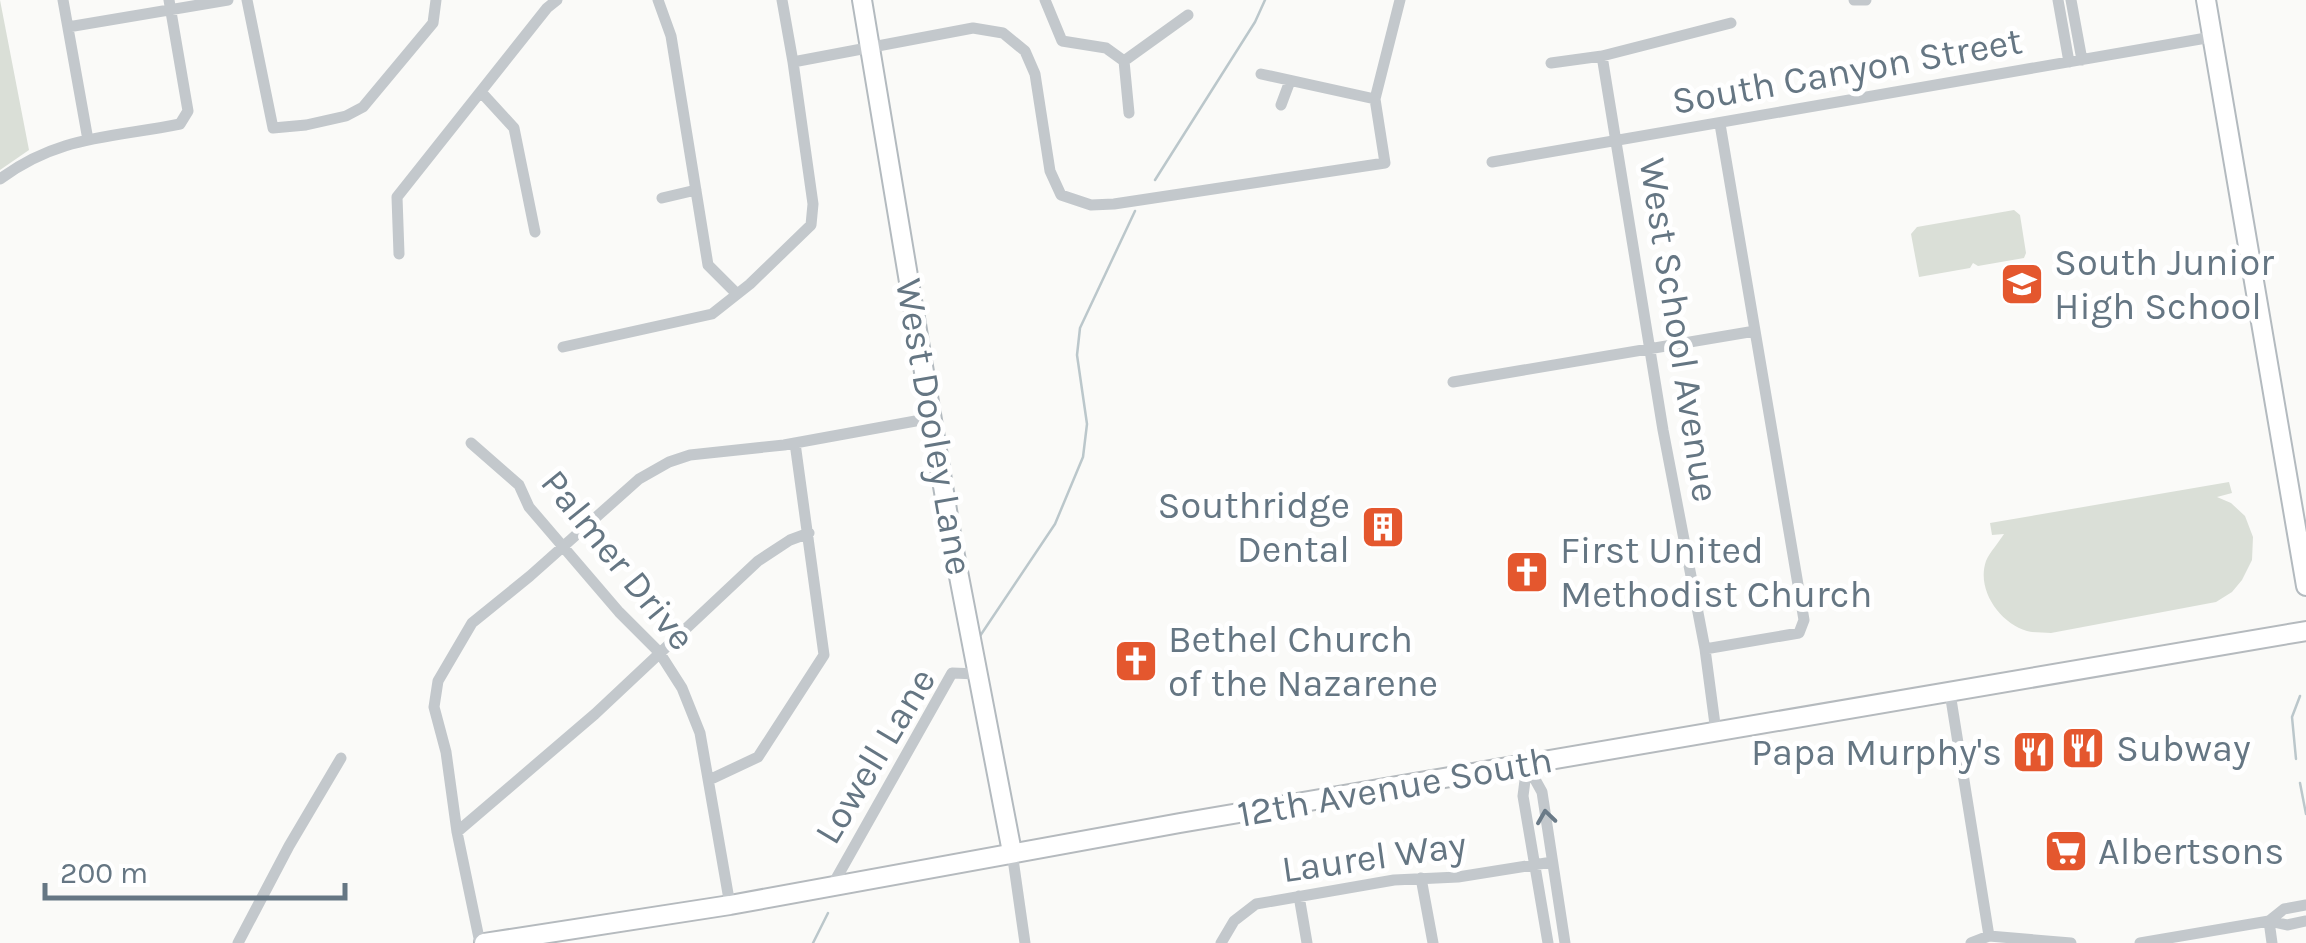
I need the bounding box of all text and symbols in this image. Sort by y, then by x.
street label: South Canyon Street [1668,18,2026,124]
street label: West School Avenue [1630,155,1728,505]
place label: South Junior High School [2054,240,2274,329]
school or university icon: South Junior High School [1999,261,2045,307]
street label: West Dooley Lane [886,275,982,579]
street label: Palmer Drive [532,461,704,659]
place label: Southridge Dental [1157,483,1350,572]
building icon: Southridge Dental [1360,504,1406,550]
place label: First United Methodist Church [1560,528,1872,617]
church icon: First United Methodist Church [1504,549,1550,595]
place label: Bethel Church of the Nazarene [1168,617,1438,706]
church icon: Bethel Church of the Nazarene [1113,638,1159,684]
street label: Lowell Lane [805,660,945,852]
restaurant icon: Subway [2060,725,2106,771]
place label: Subway [2116,726,2251,771]
restaurant icon: Papa Murphy's [2011,729,2057,775]
place label: Papa Murphy's [1751,730,2002,775]
street label: 12th Avenue South [1234,737,1556,837]
one-way arrow [1536,809,1557,826]
street label: Laurel Way [1279,822,1470,892]
supermarket icon: Albertsons [2043,828,2089,874]
place label: Albertsons [2098,829,2284,874]
scale bar [45,838,345,900]
text: 200 m [60,855,148,891]

